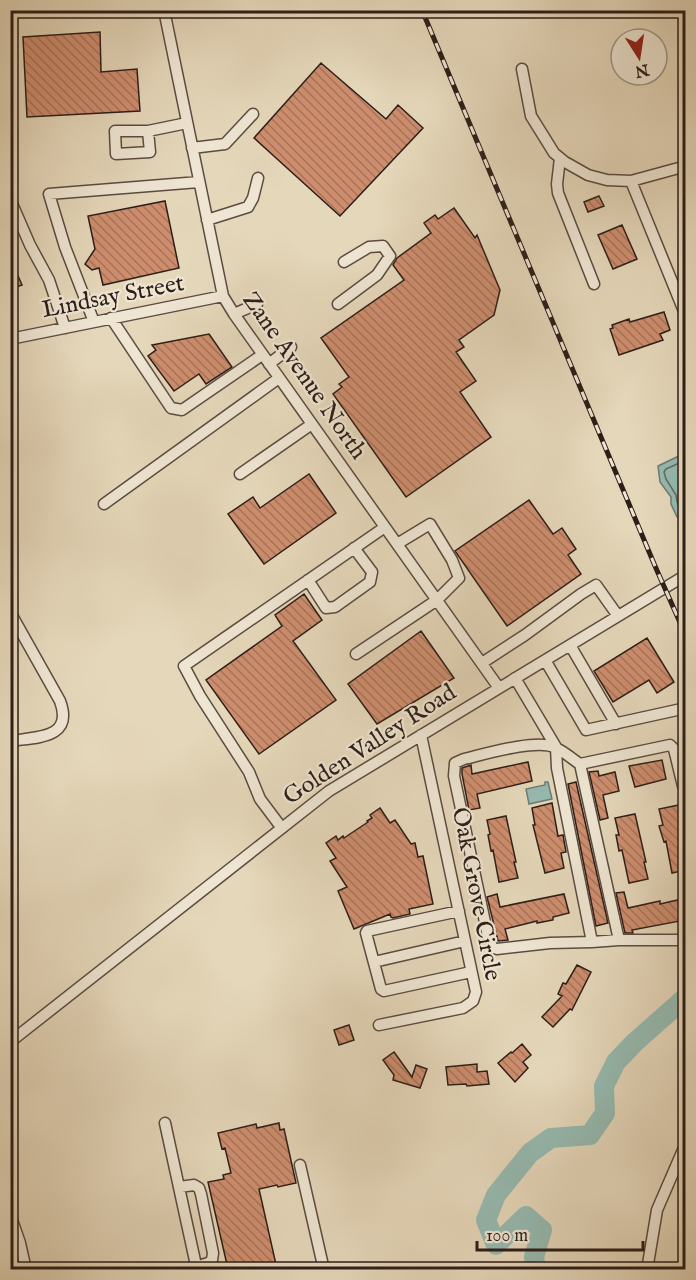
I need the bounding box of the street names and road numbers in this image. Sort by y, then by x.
street label: Lindsay Street [39,268,187,326]
street label: Zane Avenue North [235,286,373,466]
street label: Golden Valley Road [278,677,463,812]
street label: Oak Grove Circle [444,805,508,983]

